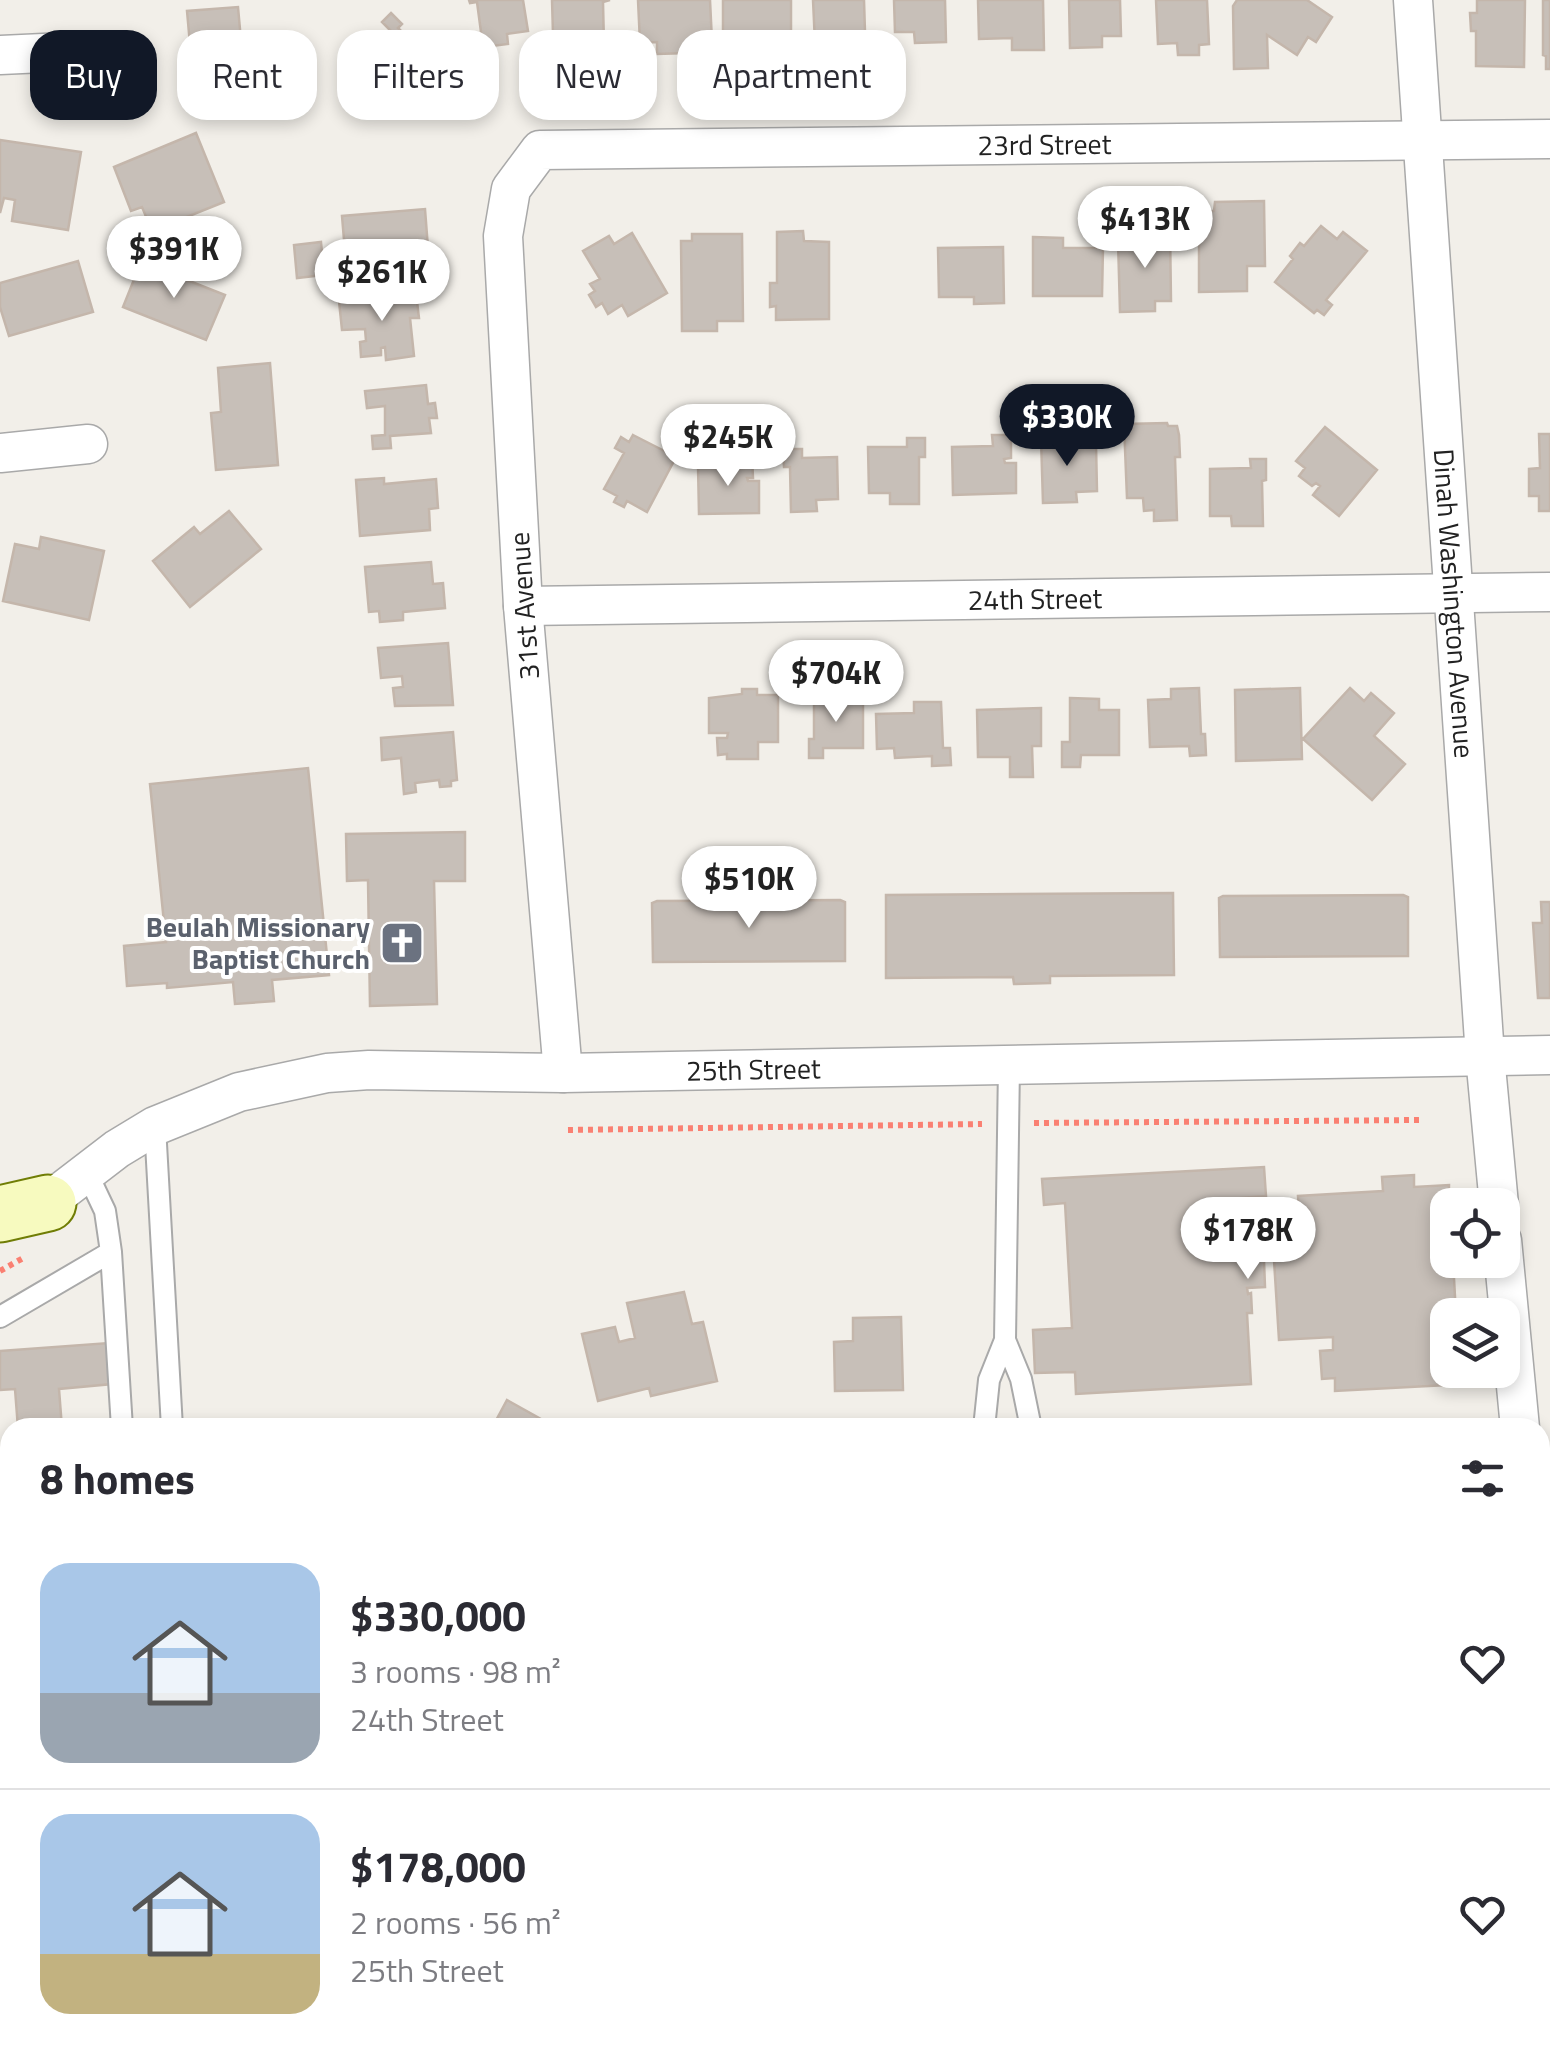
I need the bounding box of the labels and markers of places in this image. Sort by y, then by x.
pin: $413K [1075,186,1215,271]
pin: $391K [104,216,244,301]
pin: $261K [312,239,452,324]
pin: $330K [997,384,1137,469]
pin: $245K [658,404,798,489]
pin: $704K [766,640,906,725]
pin: $510K [679,846,819,931]
place label: Beulah Missionary Baptist Church [146,905,370,980]
church icon: Beulah Missionary Baptist Church [379,920,425,966]
pin: $178K [1178,1197,1318,1282]

